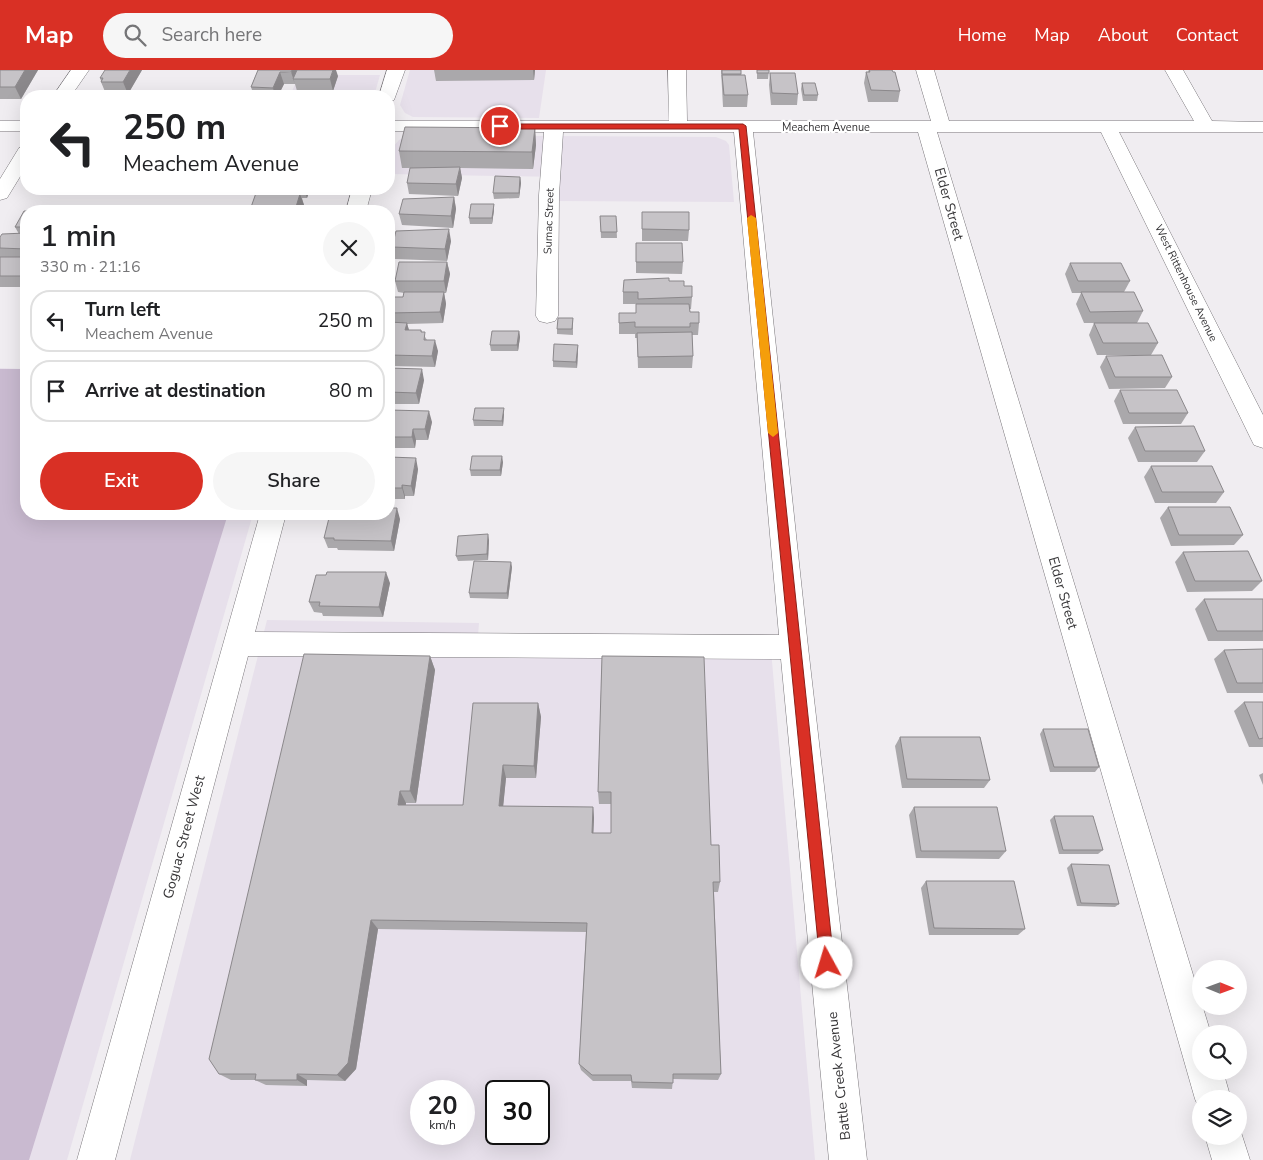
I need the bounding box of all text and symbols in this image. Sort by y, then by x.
search box [103,13,453,58]
text: Map [25,19,73,51]
icon: search [121,21,149,49]
text: Search here [161,22,262,48]
text: Home [958,23,1006,47]
text: Map [1034,23,1070,47]
text: About [1098,23,1148,47]
text: Contact [1176,23,1238,47]
text: 250 m [123,104,226,151]
pin [479,105,521,147]
icon: left [40,110,105,175]
icon: arrive [486,112,514,140]
street label: Meachem Avenue [782,120,870,135]
text: Meachem Avenue [123,149,299,179]
street label: Elder Street [930,165,968,243]
street label: Sumac Street [540,188,558,254]
text: 1 min [40,216,116,257]
button: close [323,222,375,274]
street label: West Rittenhouse Avenue [1151,222,1221,344]
text: 330 m · 21:16 [40,256,141,278]
text: Turn left [85,297,160,323]
icon: left [42,307,70,335]
text: 250 m [318,308,373,334]
text: Meachem Avenue [85,323,213,345]
icon: arrive [42,377,70,405]
text: Arrive at destination [85,378,266,404]
text: 80 m [329,378,373,404]
button: Exit [40,452,203,510]
button: Share [213,452,375,510]
street label: Elder Street [1044,554,1082,632]
street label: Goguac Street West [158,773,210,901]
position arrow [800,936,852,988]
north arrow [1192,960,1248,1015]
map controls [1192,960,1247,1145]
street label: Battle Creek Avenue [823,1011,855,1141]
button: search [1192,1025,1247,1080]
speed limit sign: 30 [485,1080,550,1145]
text: 20 [427,1089,458,1123]
button: layers [1192,1090,1247,1145]
text: km/h [429,1117,456,1133]

